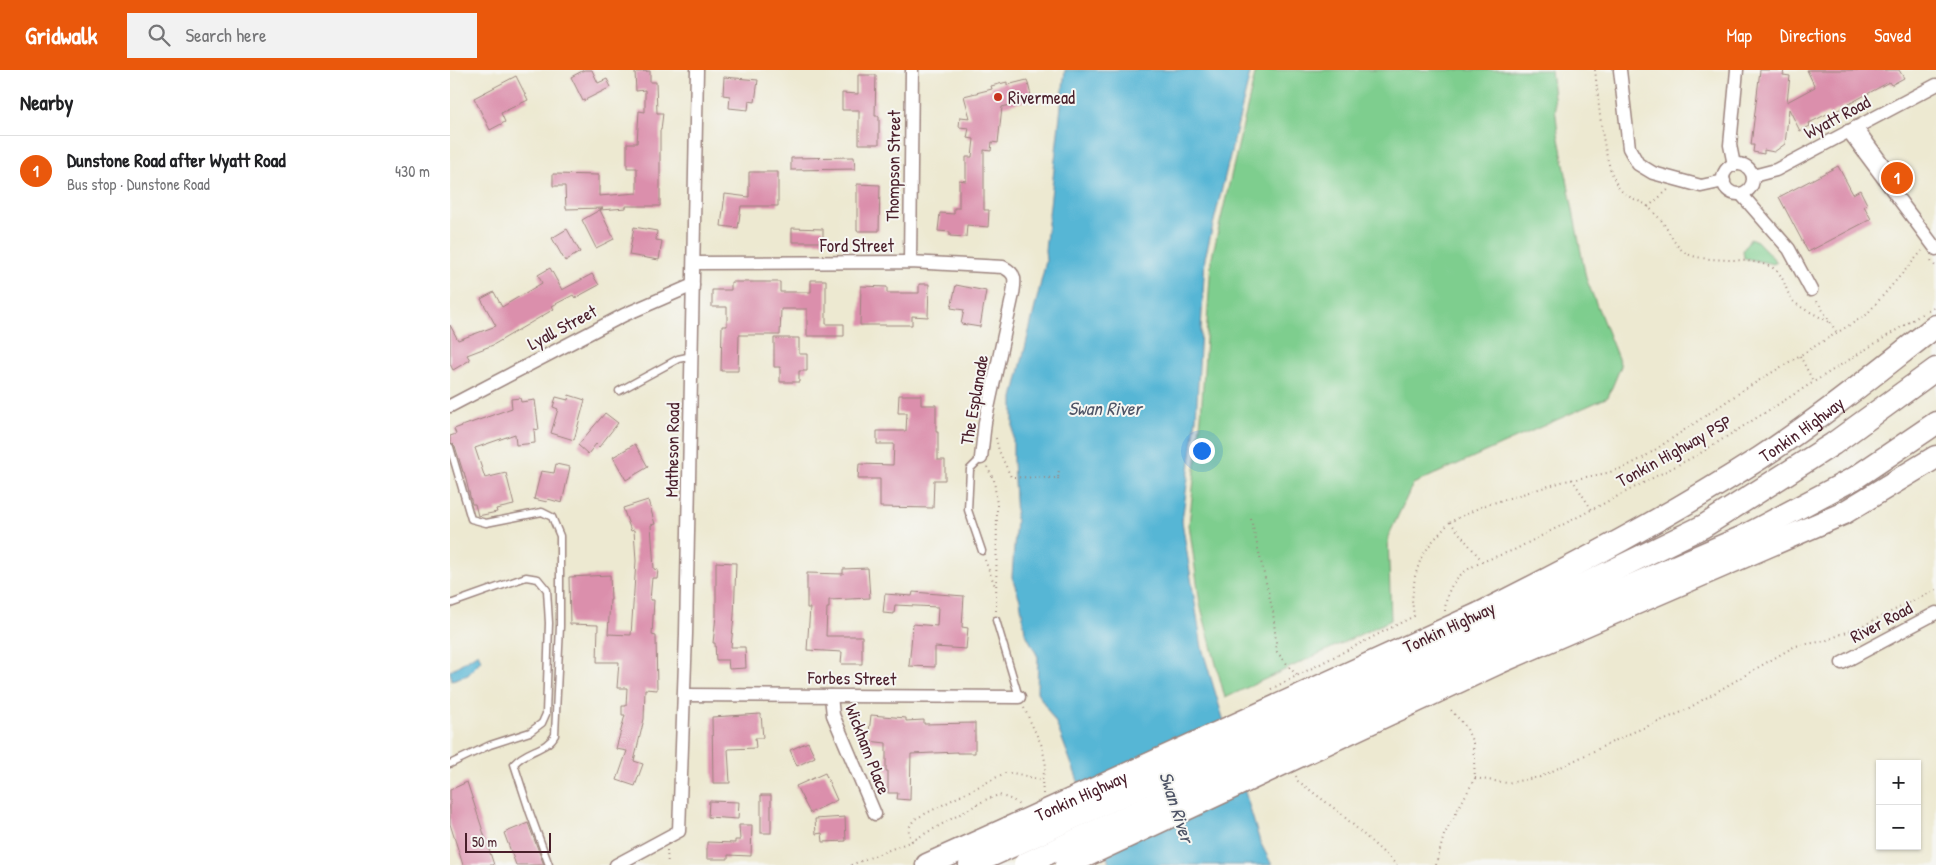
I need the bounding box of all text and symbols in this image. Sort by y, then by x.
search box [127,13,477,58]
text: Gridwalk [25,19,97,51]
icon: search [145,21,173,49]
text: Search here [185,22,267,48]
text: Map [1727,23,1752,48]
text: Directions [1780,23,1846,48]
text: Saved [1874,23,1911,48]
place label: Rivermead [1008,85,1075,110]
text: Nearby [20,88,73,117]
street label: Wyatt Road [1799,89,1875,145]
marker: Rivermead [992,91,1004,103]
street label: Thompson Street [880,109,906,222]
text: Dunstone Road after Wyatt Road [67,147,286,173]
pin: 1 [1881,159,1913,197]
text: 1 [33,160,39,182]
text: 430 m [395,160,430,182]
text: Bus stop · Dunstone Road [67,173,210,195]
street label: Ford Street [819,233,895,258]
street label: Lyall Street [523,298,602,356]
street label: The Esplanade [954,353,994,447]
street label: Tonkin Highway [1754,390,1849,468]
water label: Swan River [1068,395,1144,421]
street label: Matheson Road [659,402,685,498]
street label: Tonkin Highway PSP [1612,409,1736,493]
your location [1189,438,1215,464]
street label: Tonkin Highway [1399,595,1499,659]
street label: River Road [1845,595,1917,649]
street label: Forbes Street [807,665,897,691]
street label: Wickham Place [839,700,897,798]
map controls [1876,760,1921,850]
button: + [1876,760,1921,805]
street label: Tonkin Highway [1031,763,1131,827]
water label: Swan River [1153,768,1202,848]
button: − [1876,805,1921,850]
scale bar [465,830,551,853]
text: 50 m [472,832,497,851]

